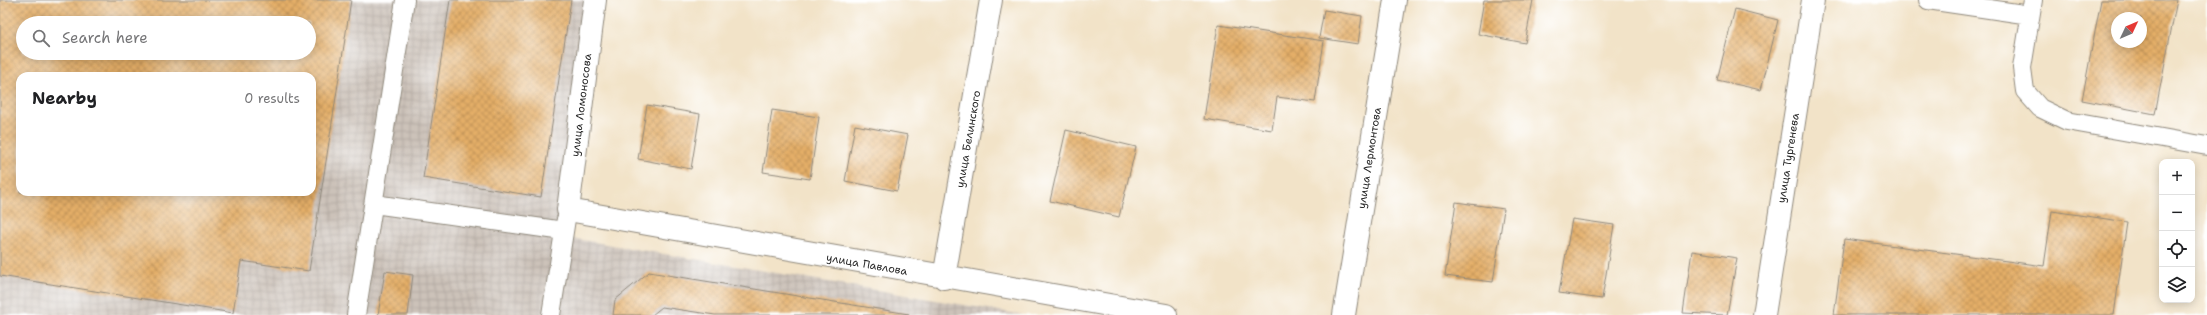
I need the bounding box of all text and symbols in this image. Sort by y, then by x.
north arrow [2111,12,2147,48]
search box [16,16,316,60]
icon: search [30,27,52,49]
text: Search here [62,28,148,48]
street label: улица Ломоносова [568,53,595,157]
text: Nearby [32,87,97,109]
street label: улица Белинского [953,89,984,189]
text: 0 results [244,90,300,107]
street label: улица Лермонтова [1354,106,1385,210]
street label: улица Тургенева [1774,112,1803,204]
map controls [2159,159,2195,303]
button: + [2159,159,2195,195]
button: − [2159,195,2195,231]
button: locate [2159,231,2195,267]
street label: улица Павлова [825,250,909,279]
button: layers [2159,267,2195,303]

